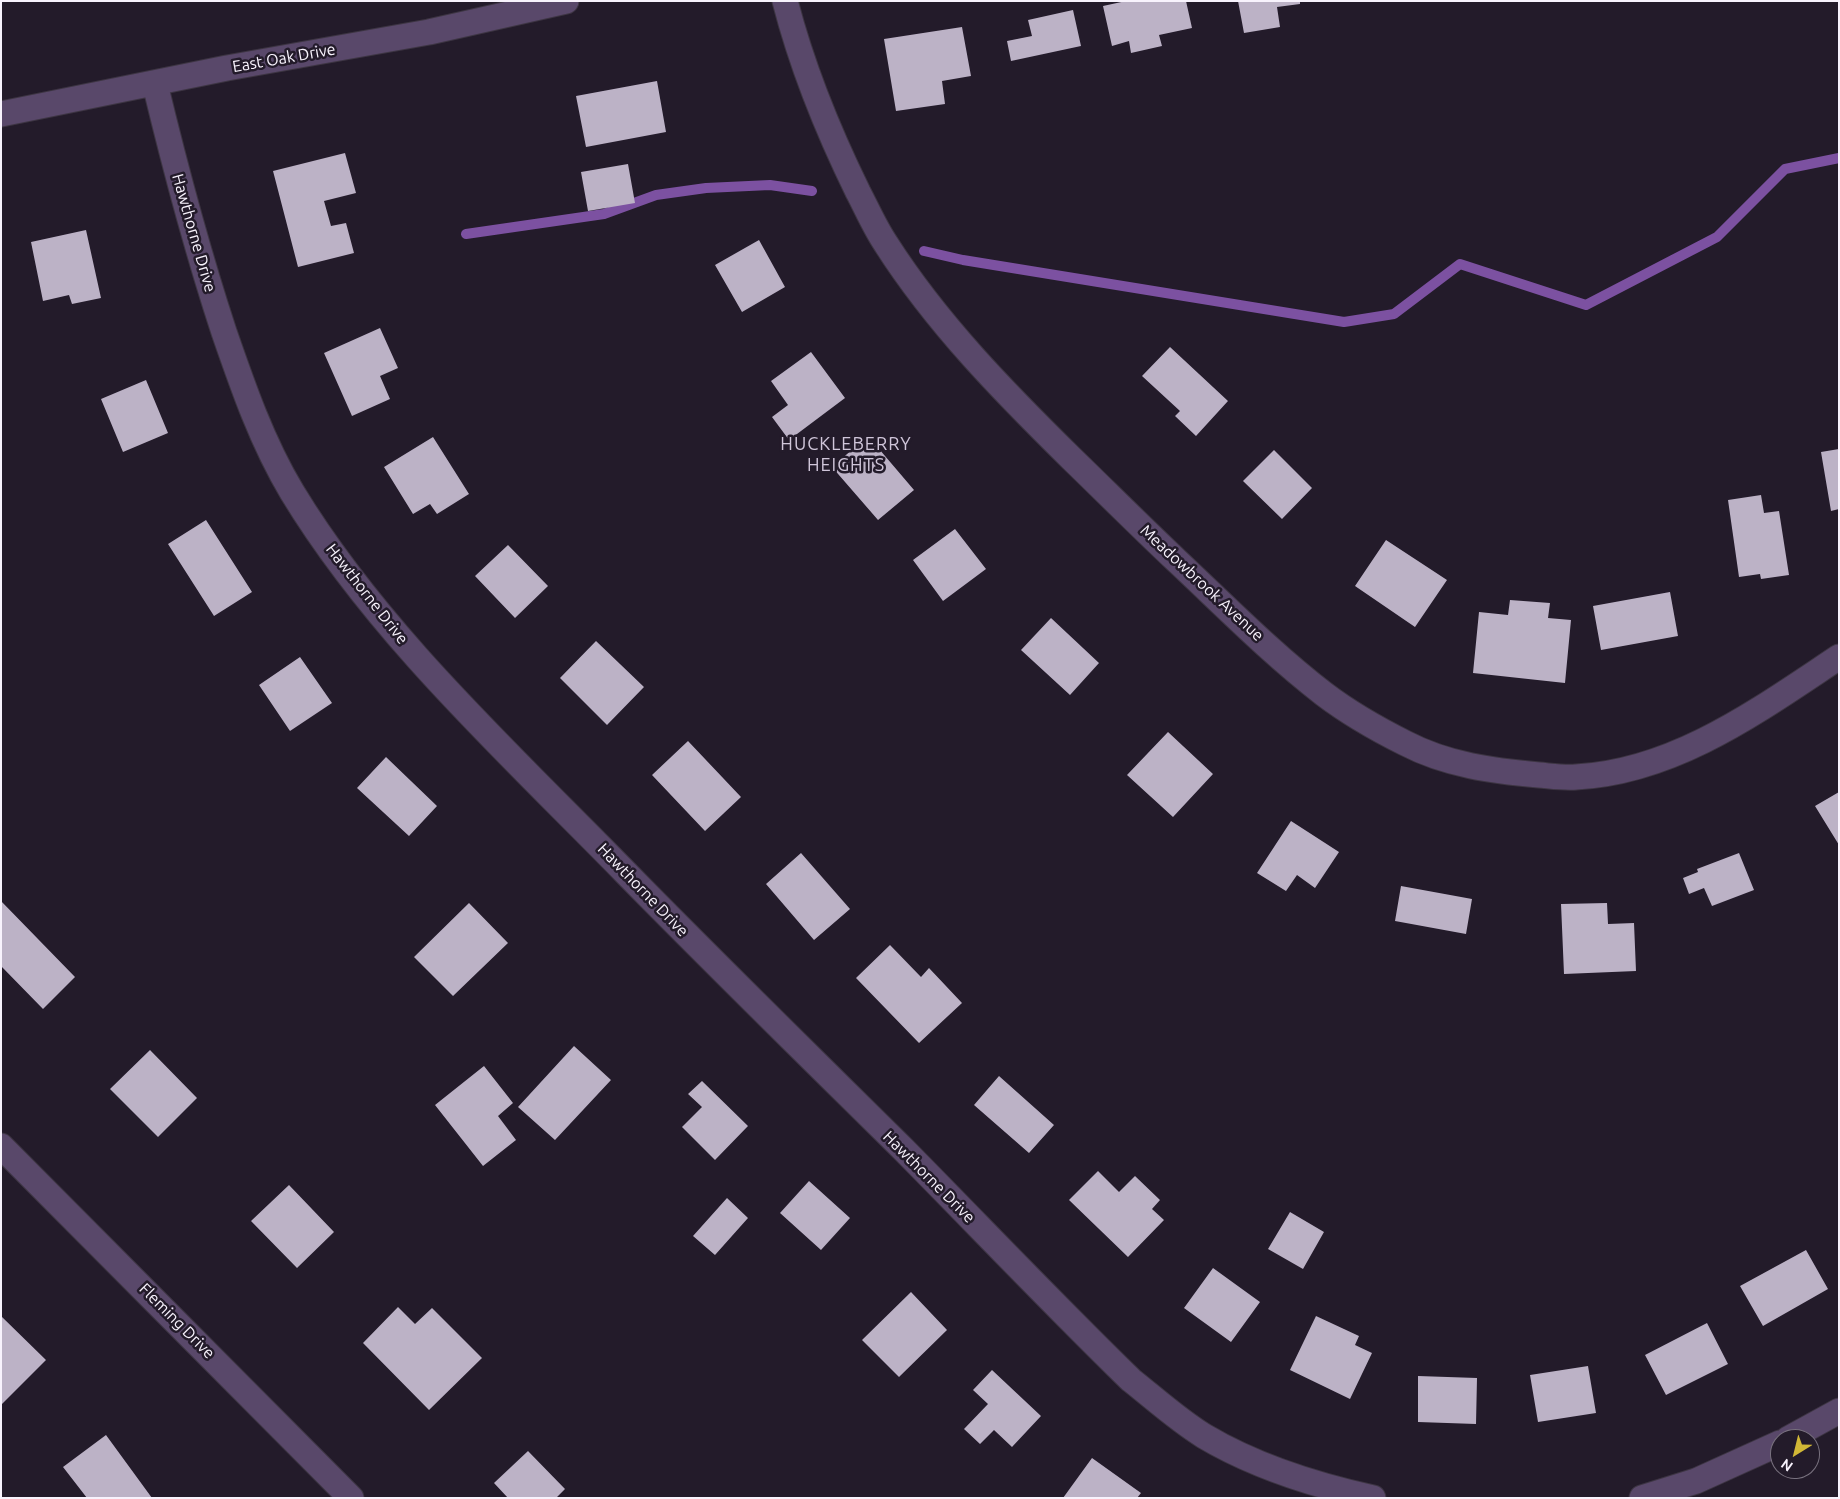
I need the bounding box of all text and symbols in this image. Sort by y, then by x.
street label: East Oak Drive [231,39,337,77]
street label: Hawthorne Drive [168,172,220,294]
district label: HUCKLEBERRY HEIGHTS [779,433,913,476]
street label: Meadowbrook Avenue [1136,521,1268,645]
street label: Hawthorne Drive [322,540,412,648]
street label: Hawthorne Drive [594,839,692,941]
street label: Hawthorne Drive [879,1127,979,1227]
street label: Fleming Drive [135,1279,219,1363]
north arrow [1770,1429,1820,1479]
text: N [1778,1456,1796,1475]

